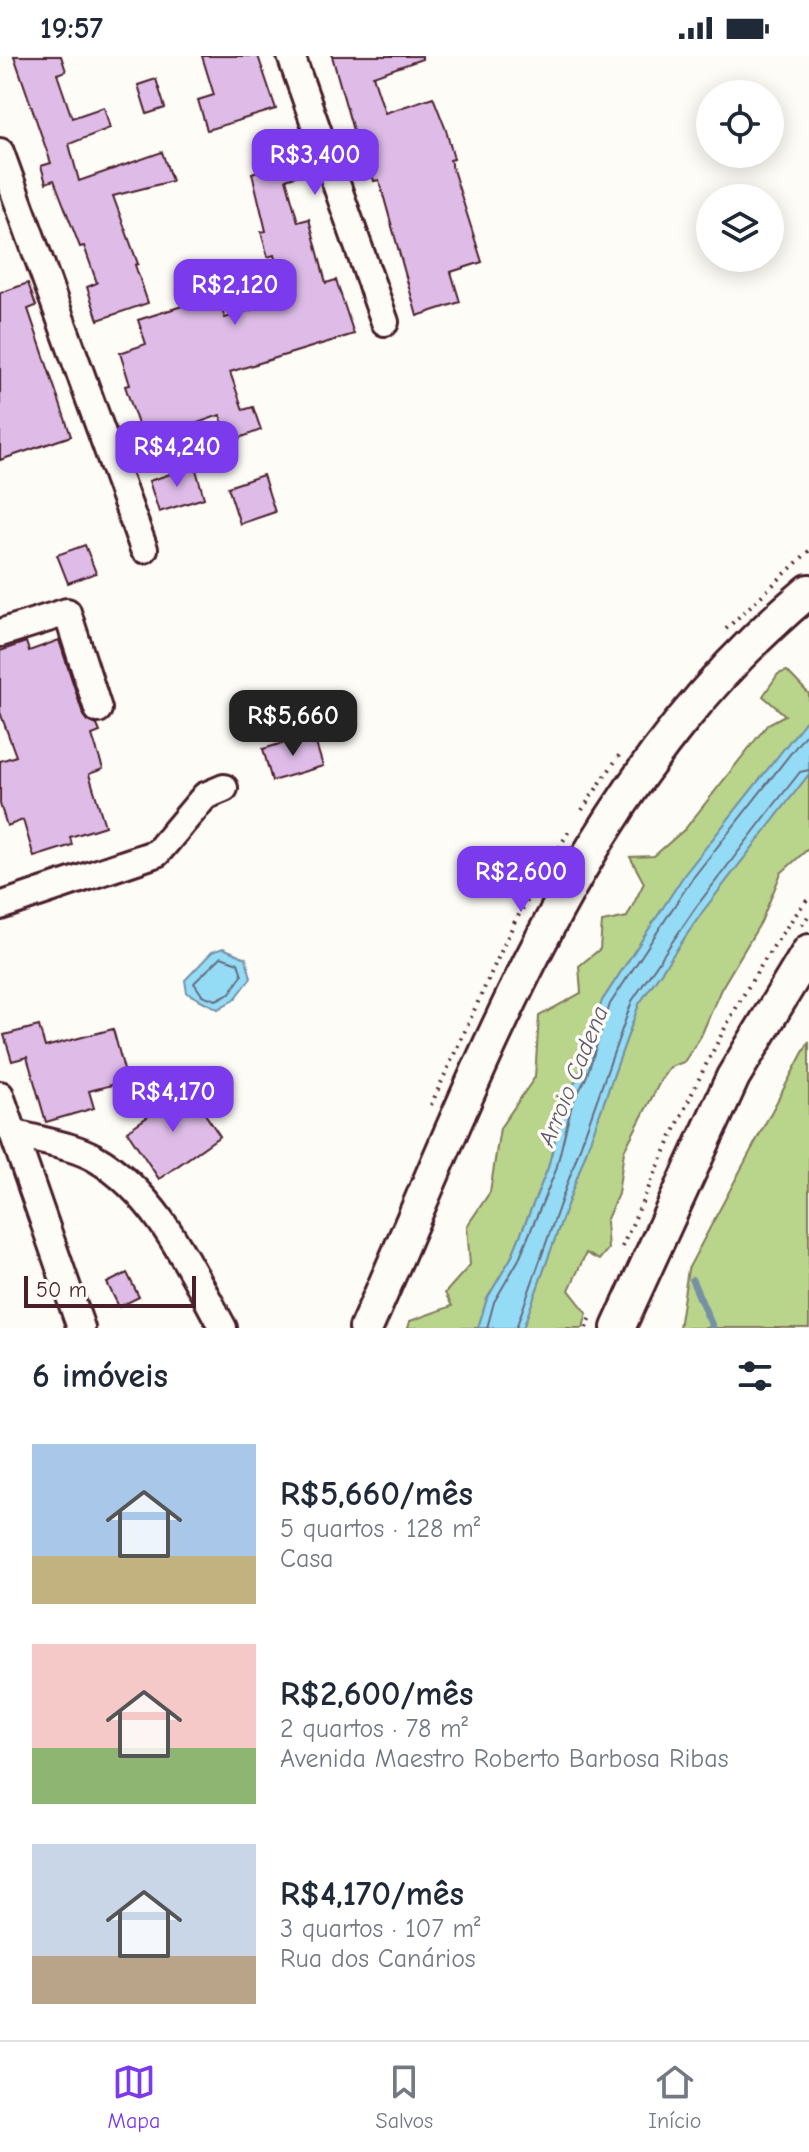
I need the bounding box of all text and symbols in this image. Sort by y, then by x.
text: 19:57 [40,11,103,46]
map controls [696,80,784,272]
button: locate [696,80,784,168]
pin: R$3,400 [241,129,389,197]
text: R$3,400 [270,140,360,170]
button: layers [696,184,784,272]
pin: R$2,120 [161,259,309,327]
text: R$2,120 [192,270,278,300]
pin: R$4,240 [103,421,251,489]
text: R$4,240 [133,432,221,462]
pin: R$5,660 [219,690,367,758]
text: R$5,660 [247,701,339,731]
pin: R$2,600 [447,846,595,914]
text: R$2,600 [475,857,567,887]
water label: Arroio Cadena [532,1002,614,1151]
pin: R$4,170 [99,1066,247,1134]
text: R$4,170 [131,1077,215,1107]
scale bar [24,1272,196,1308]
text: 50 m [36,1277,87,1303]
icon: filters [733,1354,777,1398]
text: 6 imóveis [32,1356,168,1396]
text: R$5,660/mês [280,1474,473,1514]
icon: home [96,1476,192,1572]
text: 5 quartos · 128 m² [280,1514,480,1544]
text: Casa [280,1544,334,1574]
text: R$2,600/mês [280,1674,474,1714]
icon: home [96,1676,192,1772]
text: 2 quartos · 78 m² [280,1714,468,1744]
text: Avenida Maestro Roberto Barbosa Ribas [280,1744,728,1774]
text: R$4,170/mês [280,1874,464,1914]
icon: home [96,1876,192,1972]
text: 3 quartos · 107 m² [280,1914,480,1944]
text: Rua dos Canários [280,1944,476,1974]
tab: Mapa [108,2060,160,2134]
tab: Salvos [376,2060,433,2134]
tab: Início [648,2060,701,2134]

